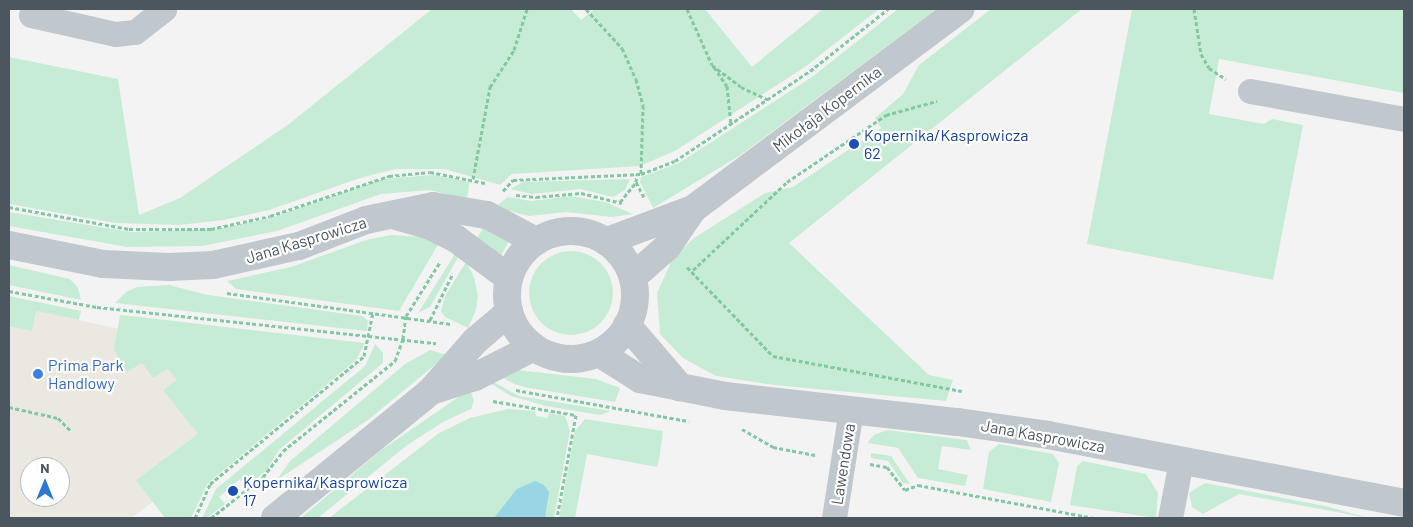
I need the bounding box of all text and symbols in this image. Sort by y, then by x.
street label: Mikołaja Kopernika [769,62,885,156]
place label: Kopernika/Kasprowicza 62 [864,125,1028,163]
marker: Kopernika/Kasprowicza 62 [848,138,860,150]
street label: Jana Kasprowicza [243,213,369,267]
place label: Prima Park Handlowy [48,355,123,393]
marker: Prima Park Handlowy [32,368,44,380]
street label: Jana Kasprowicza [980,416,1106,456]
street label: Lawendowa [827,422,859,506]
north arrow [20,457,70,507]
text: N [40,459,50,476]
place label: Kopernika/Kasprowicza 17 [243,472,407,510]
marker: Kopernika/Kasprowicza 17 [227,485,239,497]

